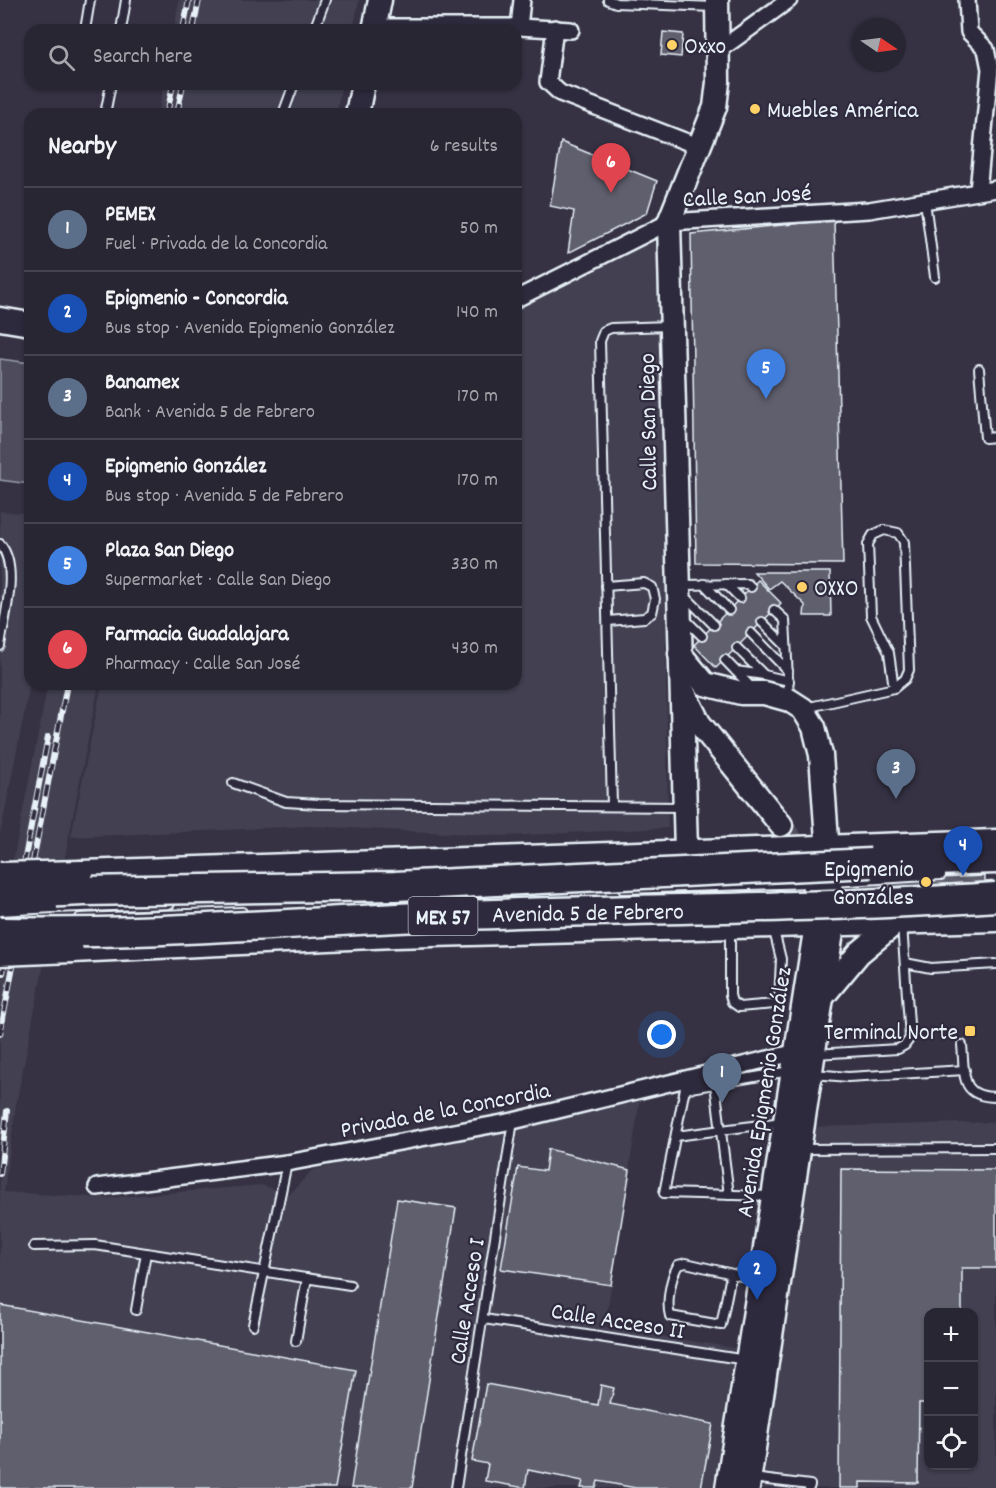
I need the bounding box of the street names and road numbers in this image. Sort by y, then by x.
street label: Calle San José [682,178,812,218]
street label: Calle San Diego [632,353,668,491]
street label: Avenida 5 de Febrero [492,896,684,934]
road number: MEX 57 [408,897,478,935]
street label: Avenida Epigmenio González [729,965,803,1220]
street label: Privada de la Concordia [338,1075,554,1149]
street label: Calle Acceso I [442,1235,496,1367]
street label: Calle Acceso II [548,1296,687,1350]

